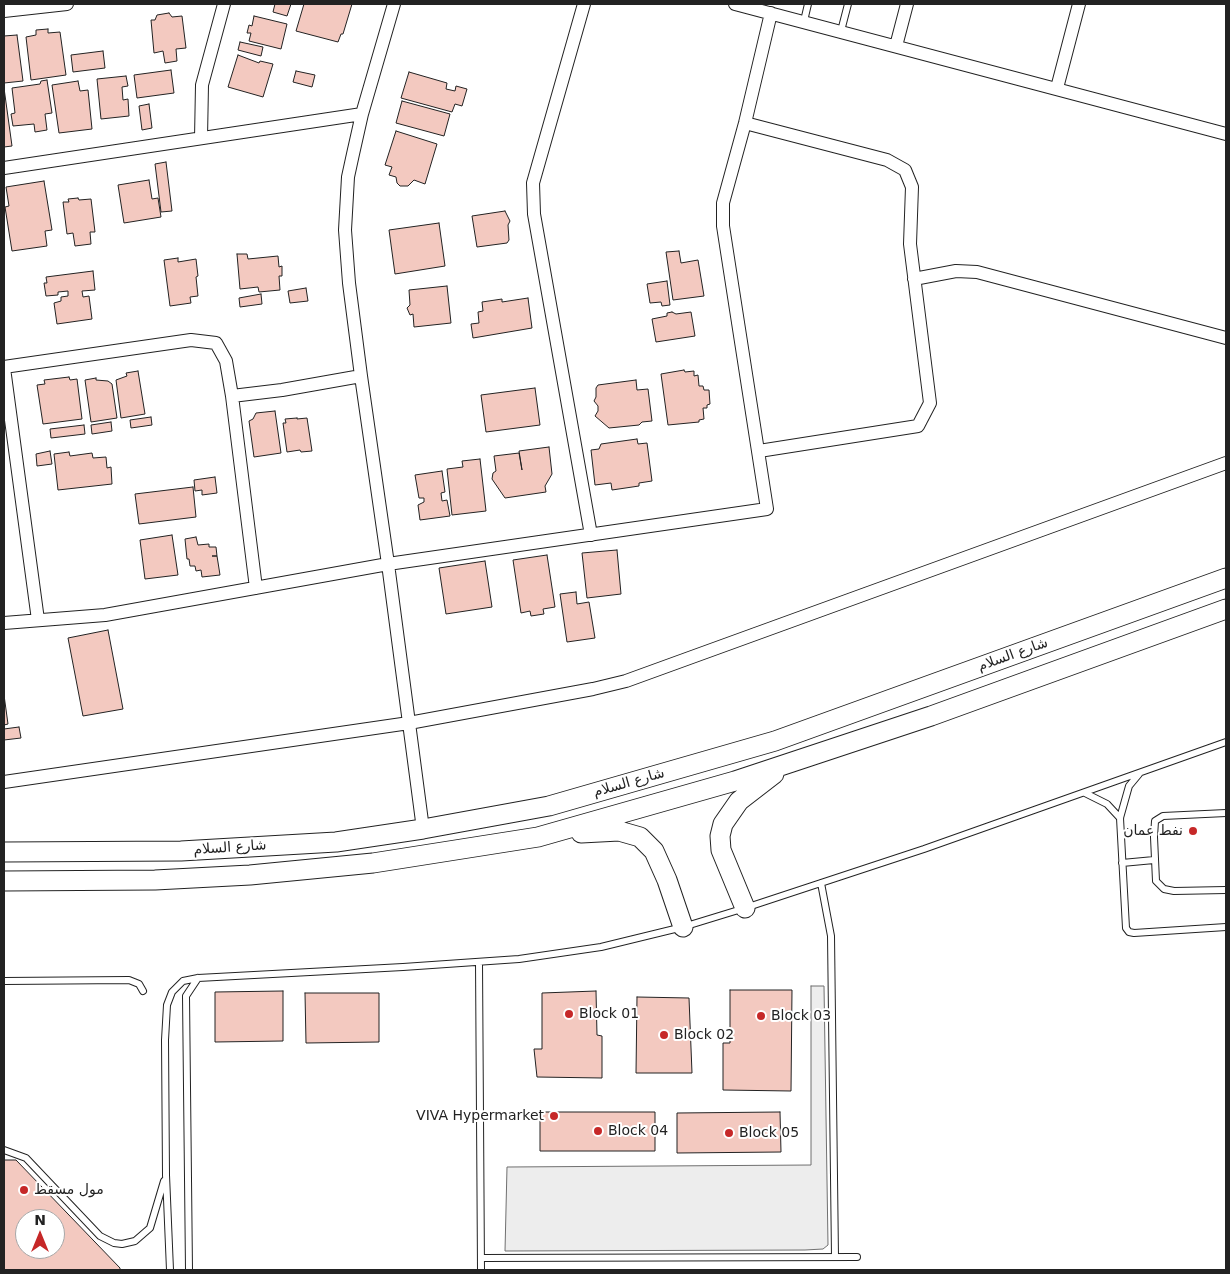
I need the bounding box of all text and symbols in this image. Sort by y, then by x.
street label: شارع السلام [976,635,1050,675]
street label: شارع السلام [591,765,667,801]
place label: نفط عمان [1123,823,1183,839]
marker: نفط عمان [1187,825,1199,837]
street label: شارع السلام [193,837,267,859]
place label: Block 01 [579,1006,639,1022]
marker: Block 01 [563,1008,575,1020]
place label: Block 03 [771,1008,831,1024]
marker: Block 03 [755,1010,767,1022]
place label: Block 02 [674,1027,734,1043]
marker: Block 02 [658,1029,670,1041]
place label: VIVA Hypermarket [416,1108,544,1124]
marker: VIVA Hypermarket [548,1110,560,1122]
place label: Block 04 [608,1123,668,1139]
marker: Block 04 [592,1125,604,1137]
place label: Block 05 [739,1125,799,1141]
marker: Block 05 [723,1127,735,1139]
place label: مول مسقط [34,1182,104,1198]
marker: مول مسقط [18,1184,30,1196]
north arrow [15,1209,65,1259]
text: N [34,1212,46,1228]

